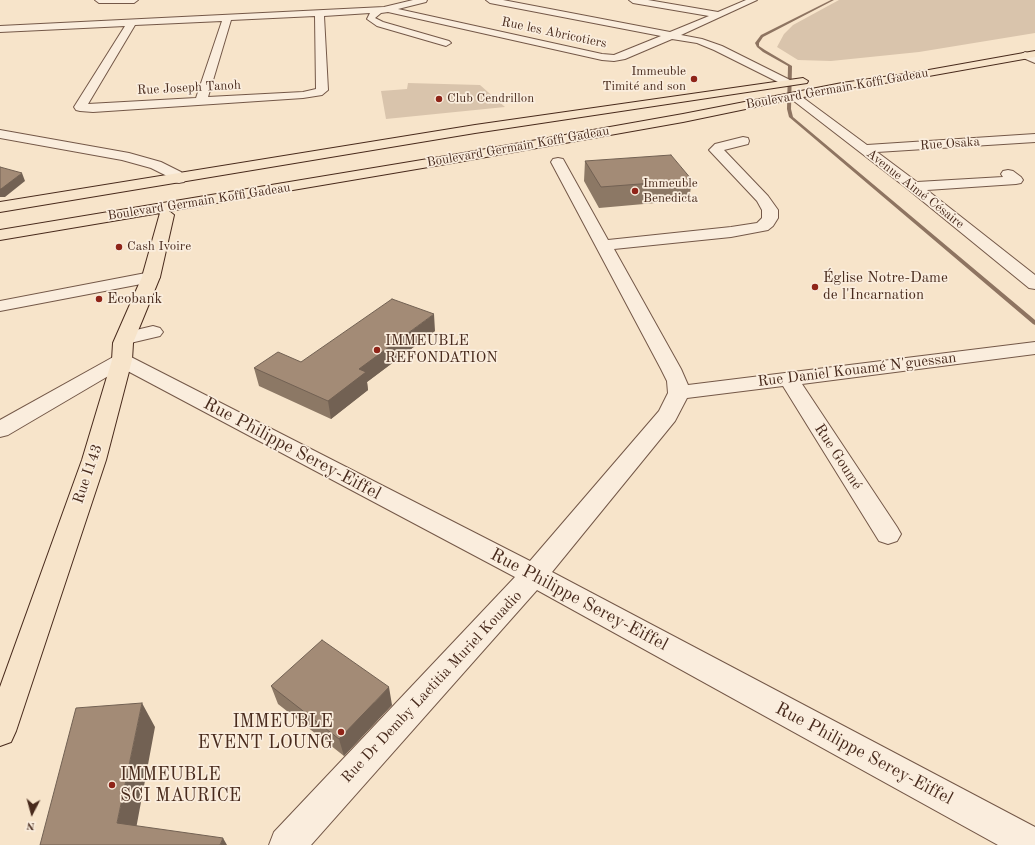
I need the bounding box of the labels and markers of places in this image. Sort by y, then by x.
place label: Immeuble Timité and son [602,64,686,95]
marker: Immeuble Timité and son [689,74,699,84]
place label: Club Cendrillon [447,91,534,107]
marker: Club Cendrillon [434,94,444,104]
place label: Immeuble Benedicta [643,176,698,207]
marker: Immeuble Benedicta [630,186,640,196]
place label: Cash Ivoire [127,239,191,255]
marker: Cash Ivoire [114,242,124,252]
place label: Église Notre-Dame de l'Incarnation [823,269,948,304]
marker: Église Notre-Dame de l'Incarnation [810,282,820,292]
place label: Ecobank [107,290,162,308]
marker: Ecobank [94,294,104,304]
place label: IMMEUBLE REFONDATION [385,332,498,367]
marker: IMMEUBLE REFONDATION [372,345,382,355]
place label: IMMEUBLE EVENT LOUNG [197,711,333,754]
marker: IMMEUBLE EVENT LOUNG [336,727,346,737]
place label: IMMEUBLE SCI MAURICE [120,764,241,806]
marker: IMMEUBLE SCI MAURICE [107,780,117,790]

